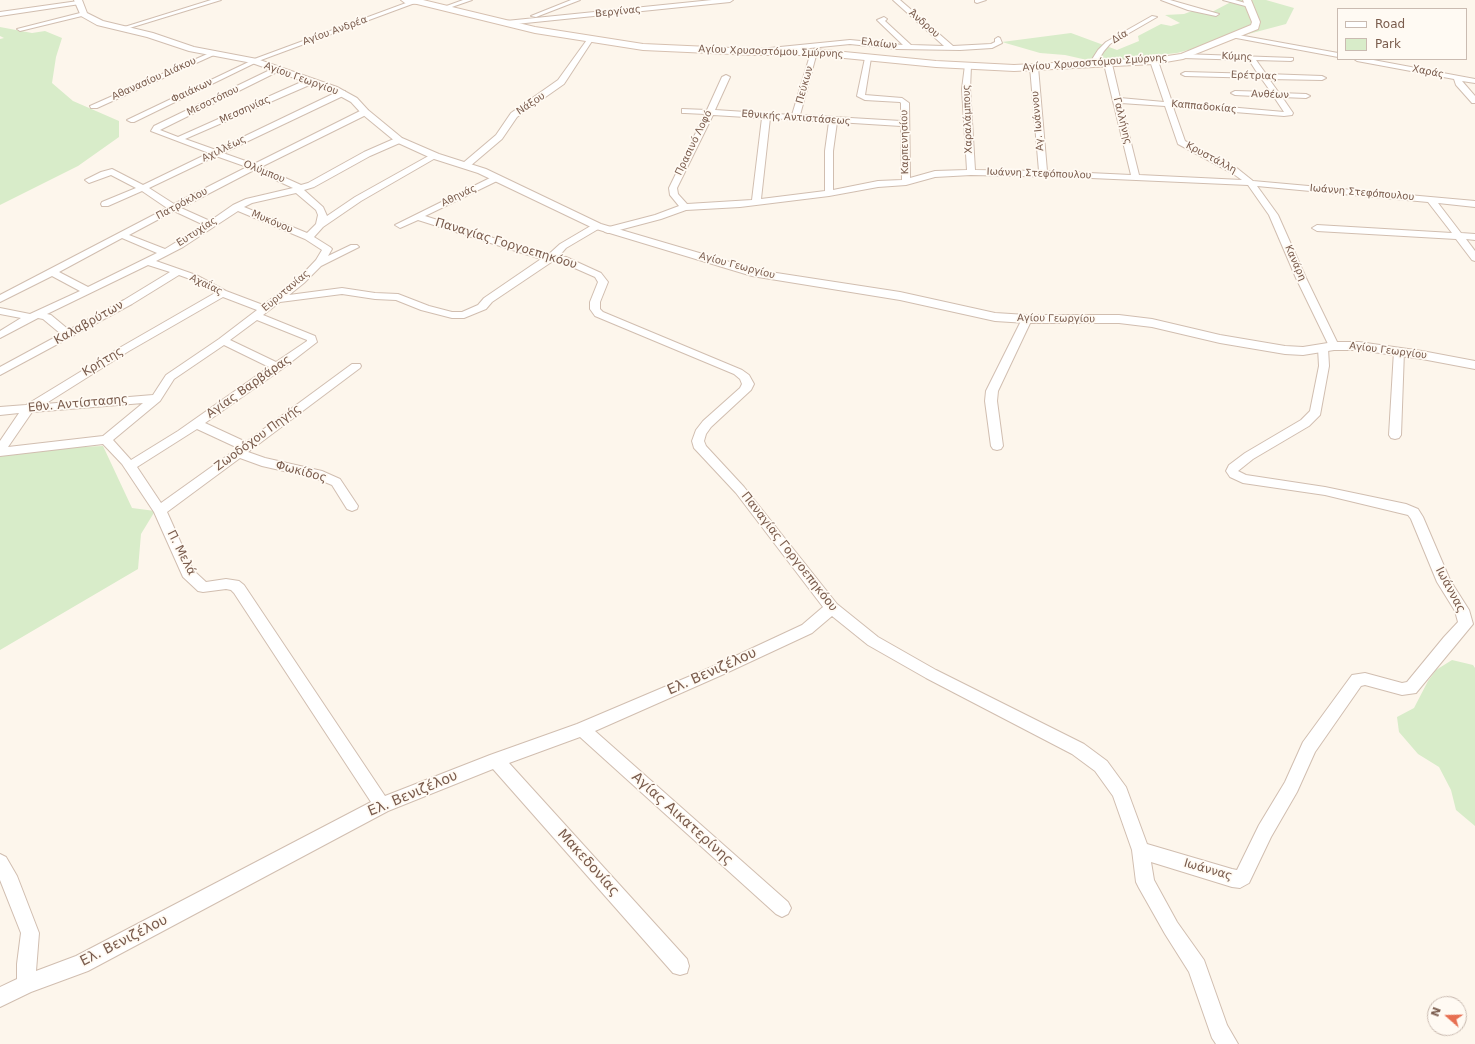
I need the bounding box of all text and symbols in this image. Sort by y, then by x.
street label: Βεργίνας [595,4,641,20]
street label: Άνδρου [906,7,942,41]
legend [1337,8,1467,60]
street label: Αγίου Ανδρέα [301,14,369,48]
text: Road [1375,17,1405,31]
street label: Δία [1110,28,1130,46]
street label: Ελαίων [860,36,898,52]
text: Park [1375,37,1401,51]
street label: Αγίου Χρυσοστόμου Σμύρνης [698,43,844,61]
street label: Κύμης [1221,50,1253,64]
street label: Αγίου Χρυσοστόμου Σμύρνης [1022,52,1168,74]
street label: Αθανασίου Διάκου [110,55,198,103]
street label: Αγίου Γεωργίου [262,60,340,98]
street label: Χαράς [1411,63,1445,81]
street label: Πεύκων [794,65,816,105]
street label: Ερέτριας [1231,69,1277,83]
street label: Φαιάκων [169,76,215,106]
street label: Μεσοτόπου [185,83,241,119]
street label: Χαραλάμπους [961,84,975,154]
street label: Ανθέων [1251,88,1289,102]
street label: Νάξου [515,90,547,118]
street label: Αγ. Ιωάννου [1029,91,1047,151]
street label: Μεσσηνίας [218,93,272,127]
street label: Γαλλήνης [1110,96,1134,146]
street label: Καππαδοκίας [1171,98,1237,116]
street label: Εθνικής Αντιστάσεως [741,108,851,128]
street label: Πρασινό Λοφό [673,109,715,177]
street label: Καρπενησίου [898,110,912,174]
street label: Αχιλλέως [200,133,248,165]
street label: Κρυστάλλη [1184,140,1238,176]
street label: Ολύμπου [241,158,287,186]
street label: Ιωάννη Στεφόπουλου [986,166,1092,182]
street label: Αθηνάς [440,182,478,210]
street label: Ιωάννη Στεφόπουλου [1309,182,1415,204]
street label: Πατρόκλου [154,185,210,223]
street label: Μυκόνου [249,208,295,236]
street label: Ευτυχίας [175,215,219,249]
street label: Παναγίας Γοργοεπηκόου [433,216,579,272]
street label: Κανάρη [1282,243,1308,283]
street label: Αγίου Γεωργίου [698,250,776,282]
street label: Ευρυτανίας [260,268,312,314]
street label: Αχαΐας [188,272,224,298]
street label: Καλαβρύτων [52,298,126,348]
street label: Αγίου Γεωργίου [1017,312,1095,326]
street label: Αγίου Γεωργίου [1348,340,1428,362]
street label: Κρήτης [80,344,126,380]
street label: Αγίας Βαρβάρας [204,352,294,422]
street label: Εθν. Αντίστασης [27,392,129,416]
street label: Ζωοδόχου Πηγής [212,402,304,474]
street label: Φωκίδος [274,458,328,486]
street label: Παναγίας Γοργοεπηκόου [738,489,840,615]
street label: Π. Μελά [164,528,198,578]
street label: Ιωάννας [1432,565,1468,615]
street label: Ελ. Βενιζέλου [665,645,759,699]
street label: Ελ. Βενιζέλου [366,768,460,820]
street label: Αγίας Αικατερίνης [628,769,736,869]
street label: Μακεδονίας [554,826,622,900]
street label: Ιωάννας [1182,856,1234,884]
street label: Ελ. Βενιζέλου [77,912,171,970]
north arrow [1427,996,1467,1036]
text: N [1429,1006,1444,1019]

